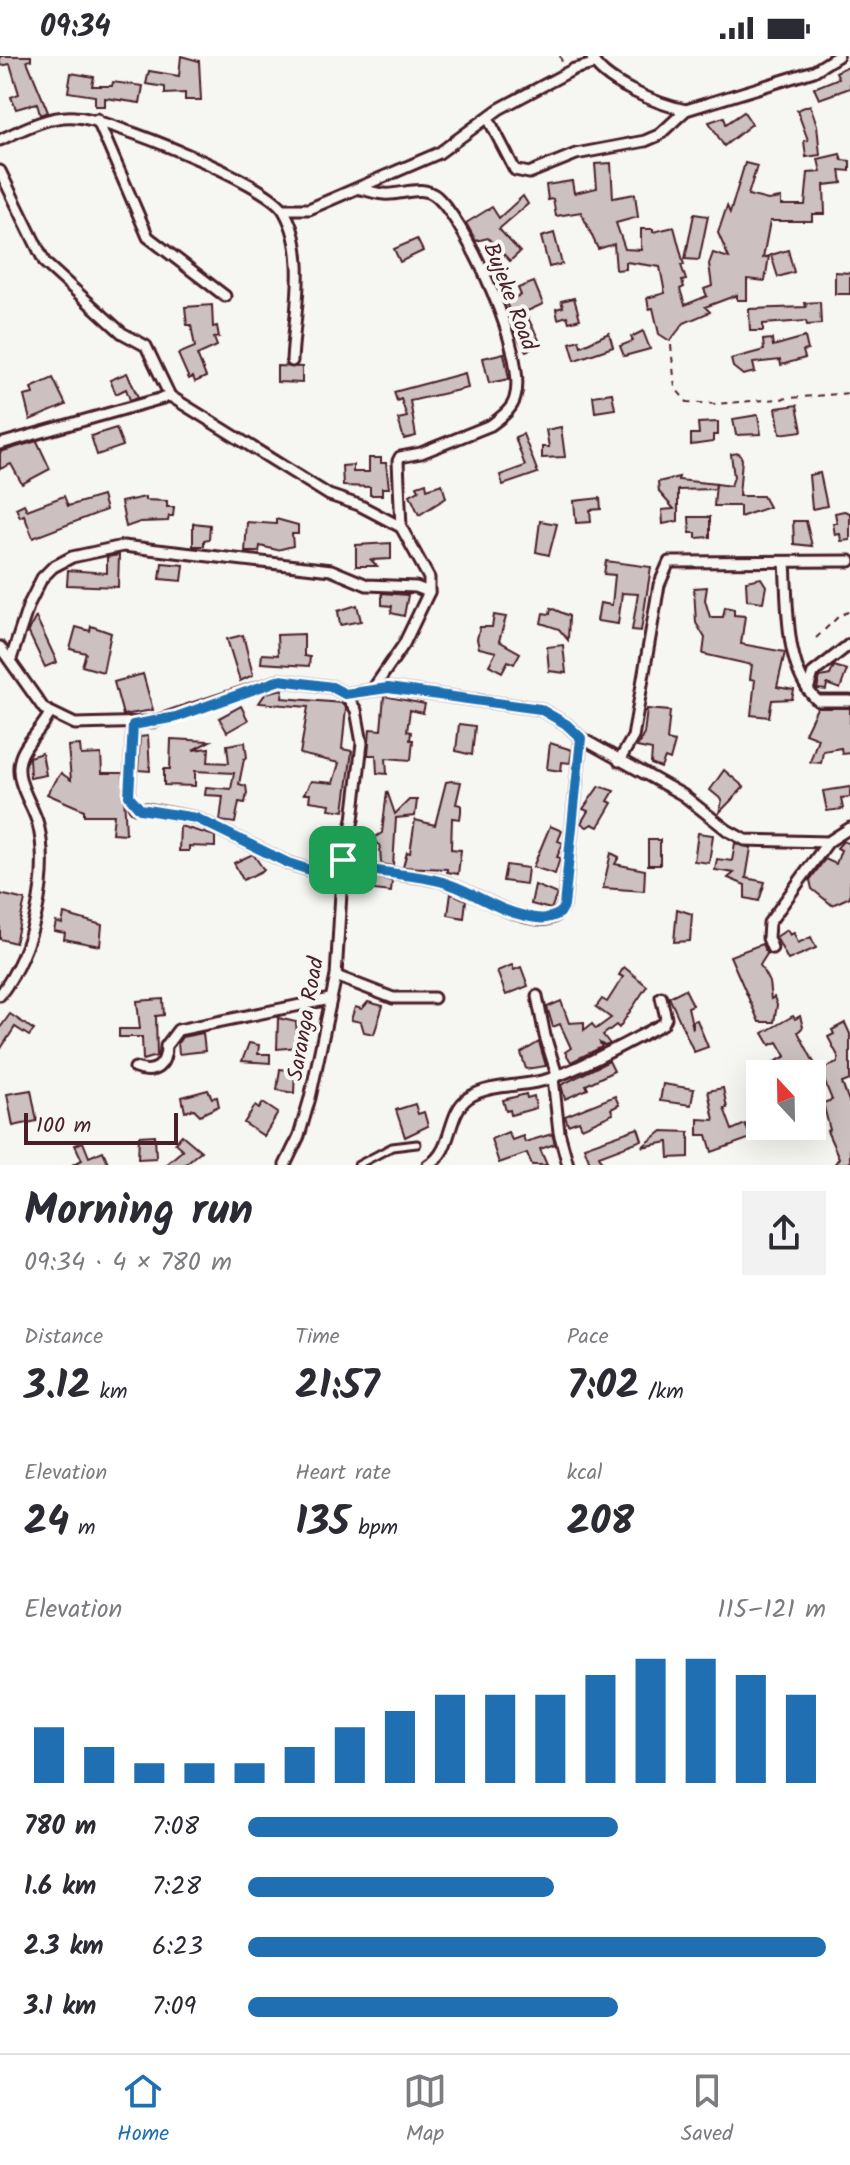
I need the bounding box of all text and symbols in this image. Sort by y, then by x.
text: 09:34 [40,4,111,52]
street label: Bujeke Road [472,238,546,357]
pin [309,826,377,894]
icon: arrive [321,838,365,882]
street label: Saranga Road [279,953,335,1084]
north arrow [746,1060,826,1140]
map controls [746,1060,826,1140]
scale bar [24,1109,178,1145]
text: 100 m [36,1109,91,1144]
text: Morning run [24,1177,253,1247]
button: share [742,1191,826,1275]
text: 09:34 · 4 × 780 m [24,1242,232,1284]
text: Distance [24,1320,103,1355]
text: Time [295,1320,340,1355]
text: Pace [567,1320,609,1355]
text: 3.12 [24,1355,91,1419]
text: 21:57 [295,1355,380,1419]
text: 7:02 [567,1355,639,1419]
text: km [91,1375,127,1410]
text: /km [639,1375,684,1410]
text: Elevation [24,1456,107,1491]
text: Heart rate [295,1456,391,1491]
text: kcal [567,1456,602,1491]
text: 24 [24,1491,69,1555]
text: 135 [295,1491,350,1555]
text: 208 [567,1491,634,1555]
text: m [69,1511,95,1546]
text: bpm [350,1511,398,1546]
text: Elevation [24,1589,122,1631]
text: 115–121 m [717,1589,826,1631]
text: 780 m [24,1806,96,1848]
text: 7:08 [152,1806,199,1848]
text: 1.6 km [24,1866,96,1908]
text: 7:28 [152,1866,201,1908]
text: 2.3 km [24,1926,104,1968]
text: 6:23 [152,1926,203,1968]
text: 3.1 km [24,1986,96,2028]
text: 7:09 [152,1986,196,2028]
tab: Home [117,2069,169,2152]
tab: Map [403,2069,447,2152]
tab: Saved [681,2069,733,2152]

